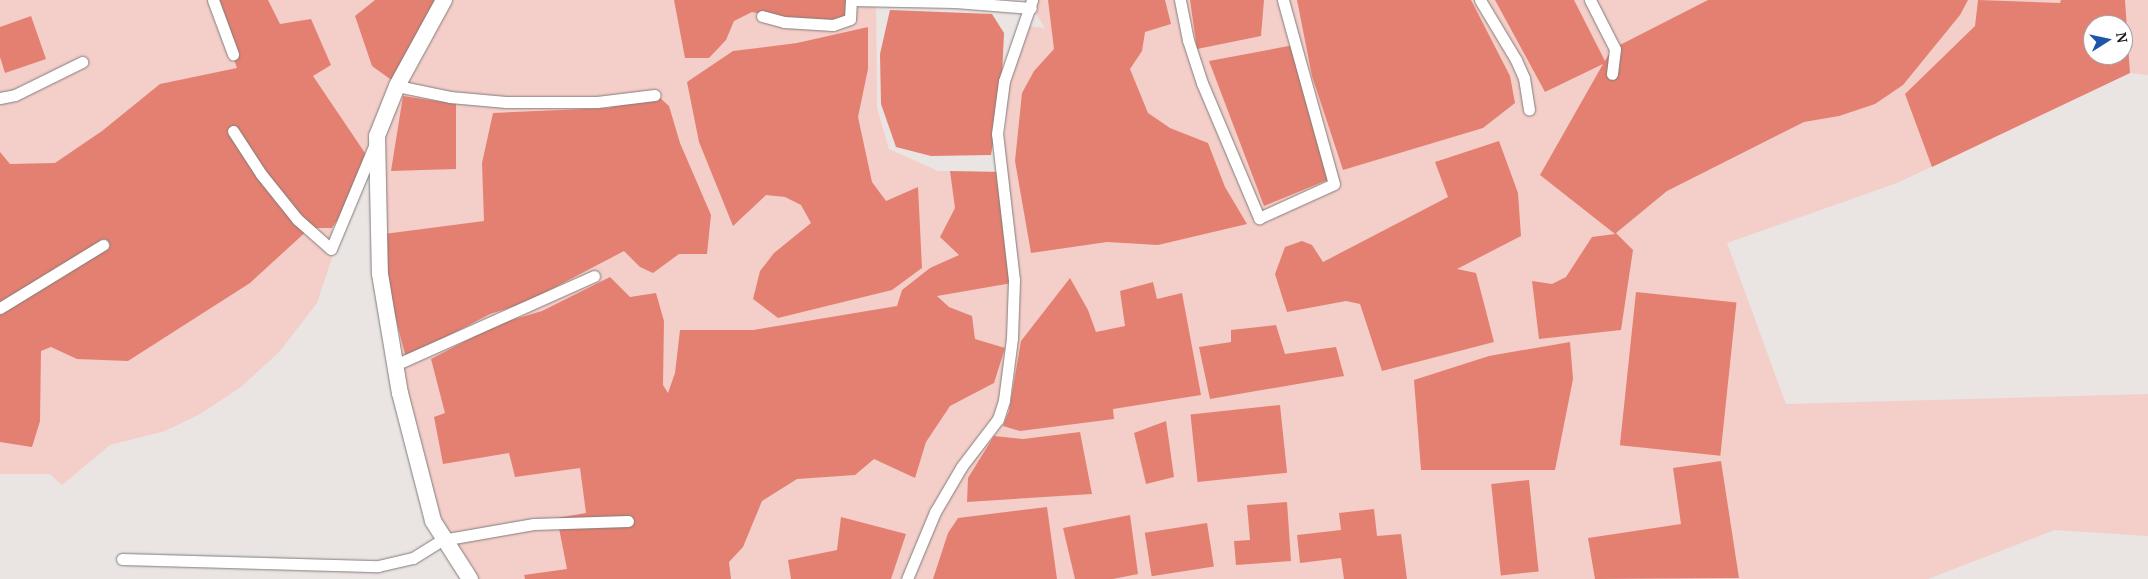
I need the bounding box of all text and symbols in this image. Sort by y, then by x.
north arrow [2083,15,2133,65]
text: N [2112,31,2133,44]

